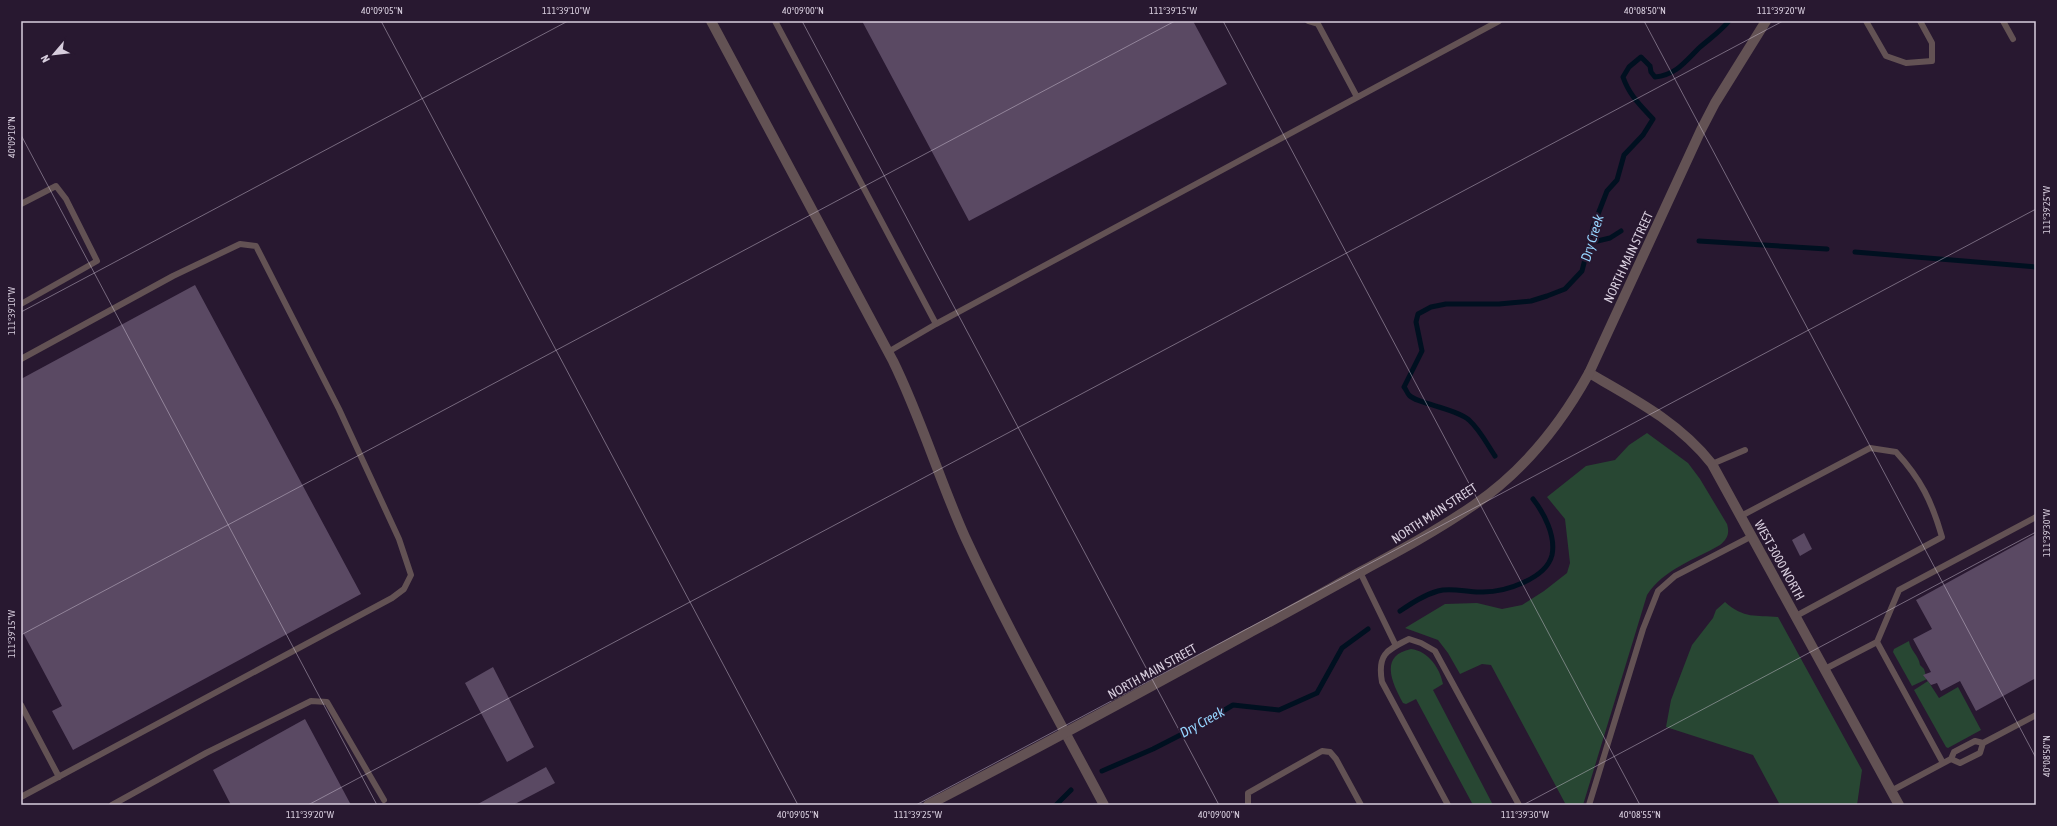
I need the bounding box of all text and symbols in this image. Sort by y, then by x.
text: 40°09'05"N [361,5,403,16]
text: 111°39'10"W [542,5,591,16]
text: 40°09'00"N [782,5,824,16]
text: 111°39'15"W [1149,5,1198,16]
text: 40°08'50"N [1624,5,1666,16]
text: 111°39'20"W [1757,5,1806,16]
north arrow [34,34,74,74]
text: N [38,53,52,64]
text: 40°09'10"N [6,116,17,158]
text: 111°39'25"W [2041,185,2052,234]
street label: NORTH MAIN STREET [1601,209,1656,305]
water label: Dry Creek [1577,212,1607,263]
text: 111°39'10"W [6,286,17,335]
street label: NORTH MAIN STREET [1389,480,1480,547]
text: 111°39'30"W [2041,508,2052,557]
street label: WEST 3000 NORTH [1751,518,1808,603]
text: 111°39'15"W [6,609,17,658]
street label: NORTH MAIN STREET [1105,641,1199,702]
water label: Dry Creek [1177,703,1228,741]
text: 40°08'50"N [2041,735,2052,777]
text: 111°39'20"W [286,809,335,820]
text: 40°09'05"N [777,809,819,820]
text: 111°39'25"W [894,809,943,820]
text: 40°09'00"N [1198,809,1240,820]
text: 111°39'30"W [1501,809,1550,820]
text: 40°08'55"N [1619,809,1661,820]

